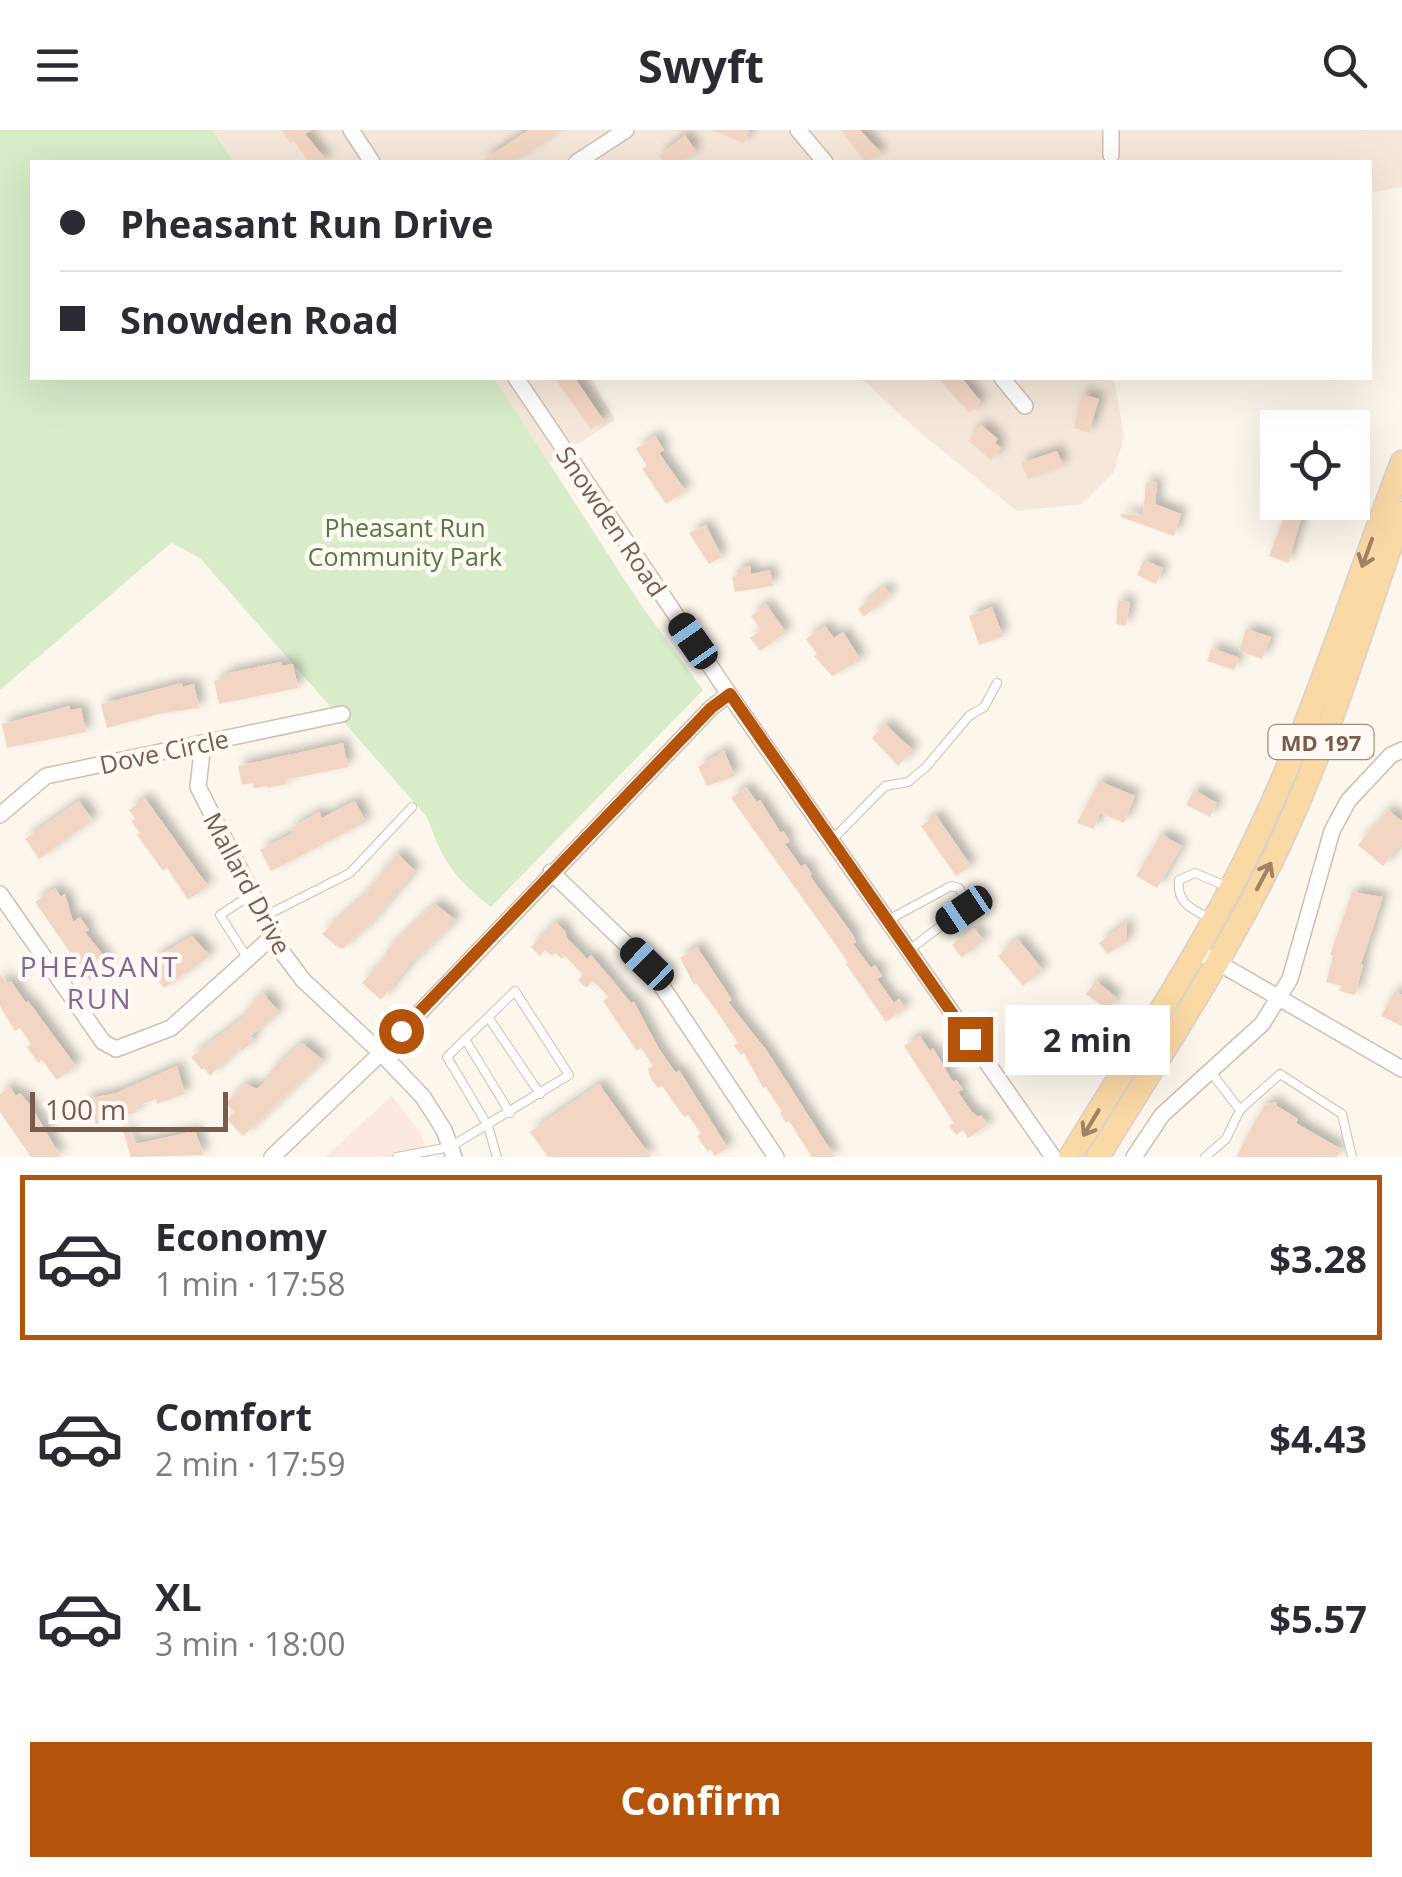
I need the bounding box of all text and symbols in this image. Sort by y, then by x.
text: Swyft [638,35,764,96]
icon: menu [30,38,85,93]
icon: search [1317,38,1372,93]
text: Pheasant Run Drive [120,197,493,249]
text: Snowden Road [120,293,399,345]
map controls [1260,410,1370,520]
button: locate [1260,410,1370,520]
street label: Snowden Road [549,439,675,603]
park label: Pheasant Run Community Park [308,510,502,573]
one-way arrow [1357,536,1375,567]
car [664,608,722,674]
street label: Dove Circle [96,721,232,781]
road number: MD 197 [1268,725,1374,759]
street label: Mallard Drive [196,806,300,960]
one-way arrow [1254,862,1274,892]
car [931,881,997,939]
car [615,932,679,996]
district label: PHEASANT RUN [20,947,180,1017]
callout: 2 min [1005,1004,1170,1074]
route start [379,1009,424,1054]
route end [948,1017,993,1062]
text: 2 min [1043,1018,1132,1061]
scale bar [30,1087,228,1131]
text: 100 m [45,1090,126,1128]
one-way arrow [1081,1108,1101,1137]
text: Economy [155,1210,327,1262]
icon: car [35,1213,125,1303]
text: $3.28 [1269,1232,1367,1284]
text: 1 min · 17:58 [155,1262,346,1305]
text: Comfort [155,1390,312,1442]
icon: car [35,1393,125,1483]
text: $4.43 [1269,1412,1367,1464]
text: 2 min · 17:59 [155,1442,346,1485]
text: XL [155,1570,202,1622]
icon: car [35,1573,125,1663]
text: $5.57 [1269,1592,1367,1644]
text: 3 min · 18:00 [155,1622,346,1665]
button: Confirm [30,1742,1372,1857]

